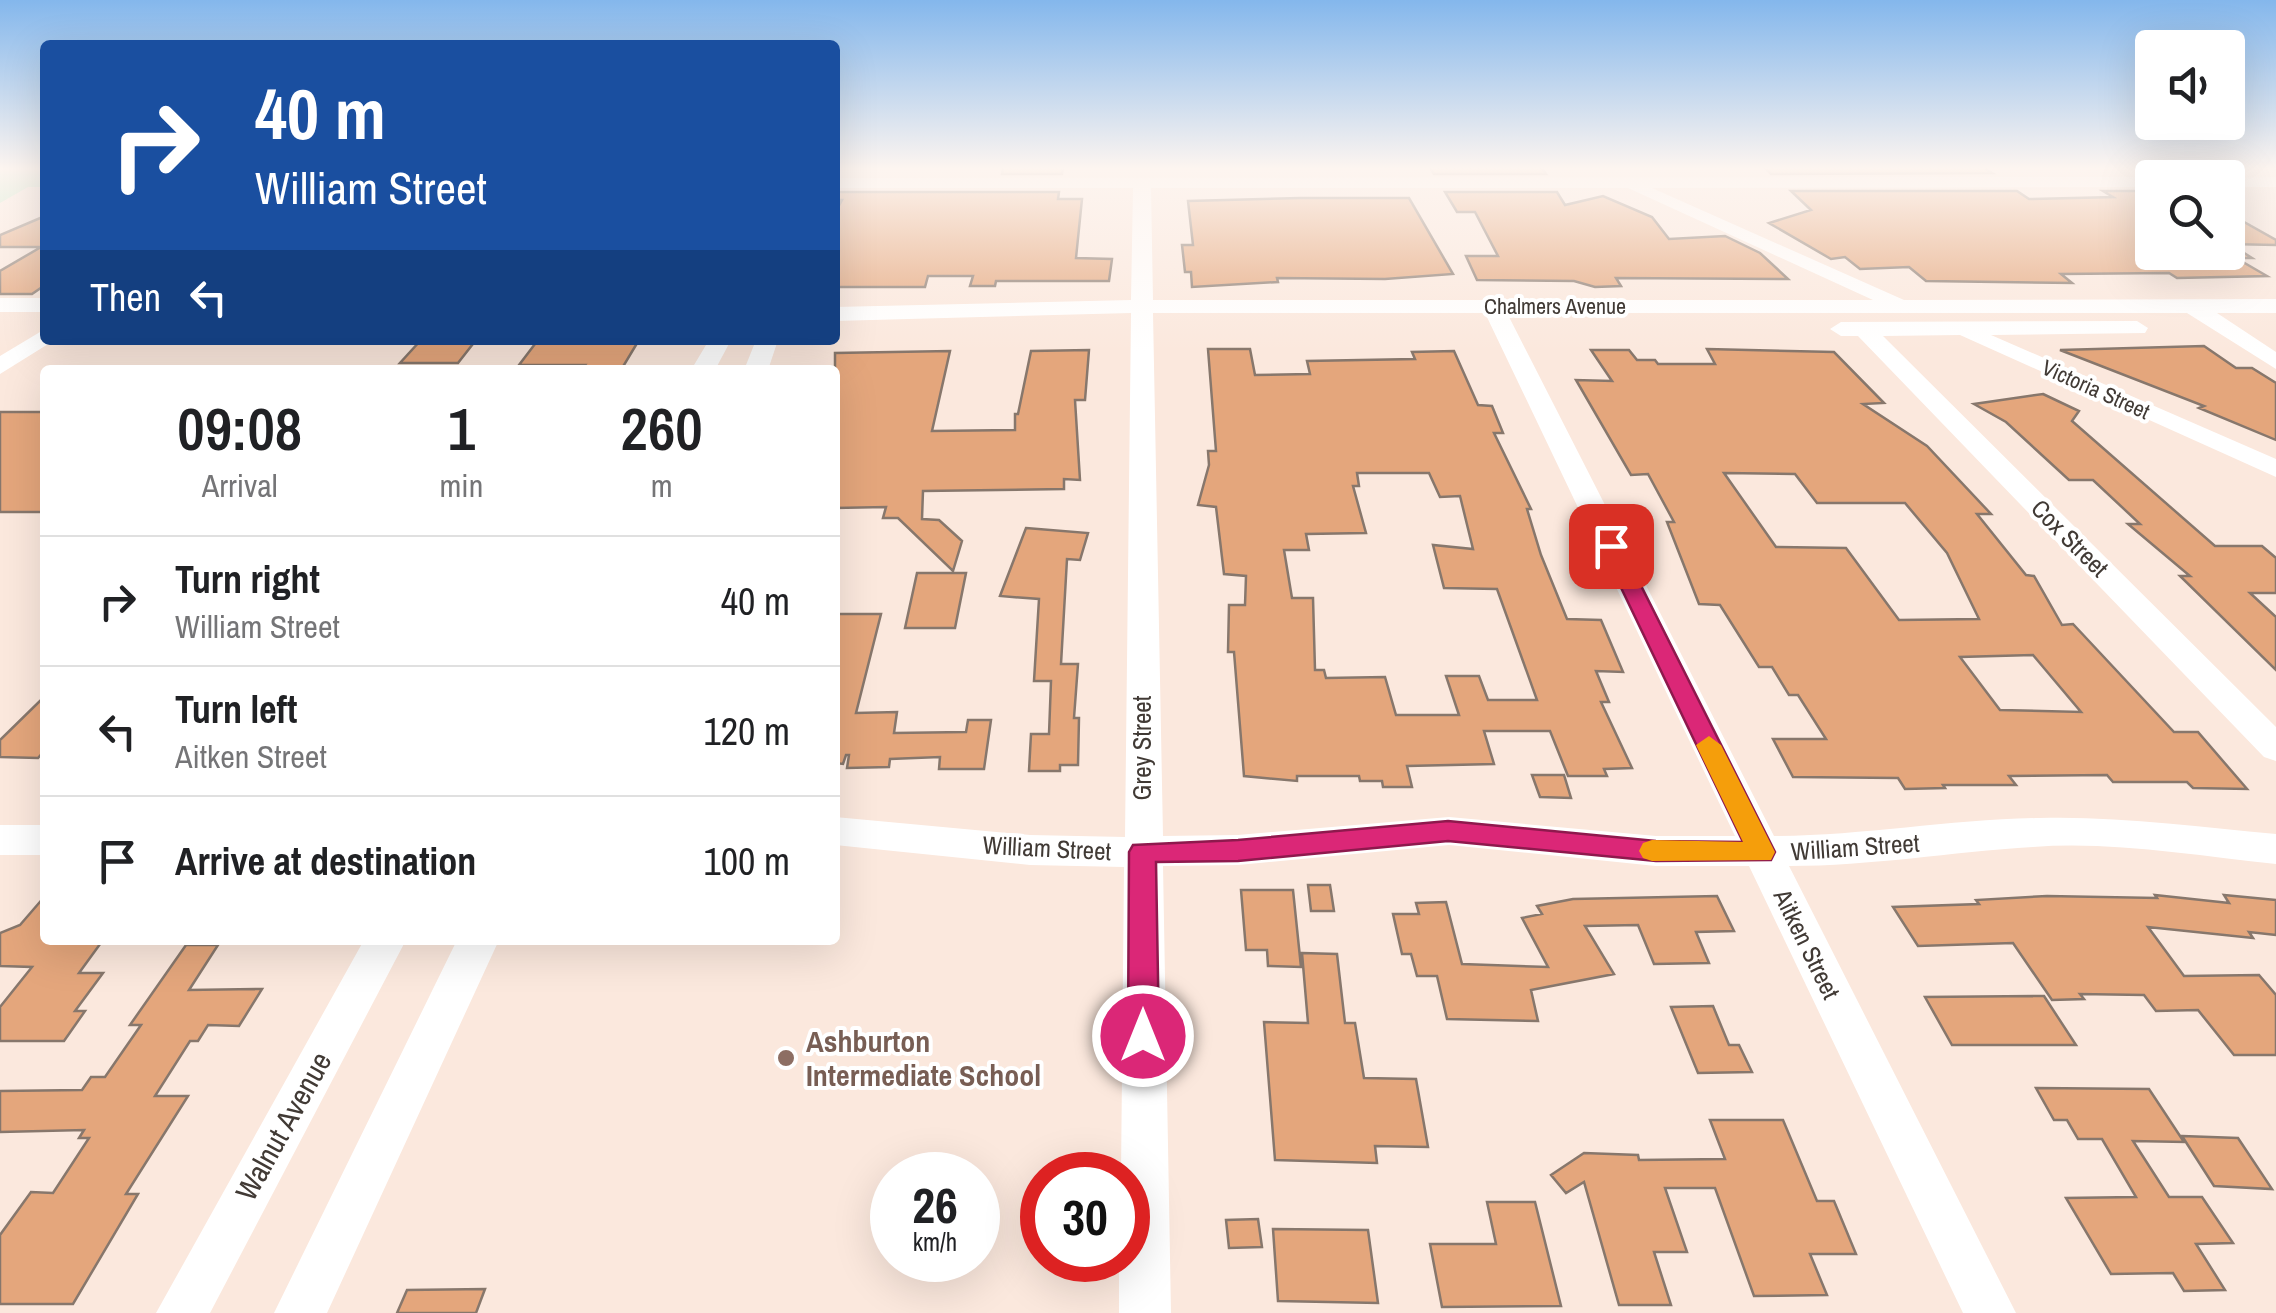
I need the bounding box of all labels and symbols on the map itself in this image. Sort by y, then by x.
street label: Chalmers Avenue [1484,291,1626,321]
street label: Victoria Street [2037,352,2155,426]
street label: Cox Street [2024,492,2116,584]
pin [1569,504,1654,589]
street label: Grey Street [1125,695,1159,800]
street label: William Street [1790,826,1921,868]
street label: William Street [982,828,1112,868]
street label: Aitken Street [1765,882,1848,1005]
position arrow [1091,984,1195,1088]
place label: Ashburton Intermediate School [806,1021,1041,1095]
street label: Walnut Avenue [226,1045,340,1207]
marker: Ashburton Intermediate School [775,1047,797,1069]
speed limit sign: 30 [1020,1152,1150,1282]

